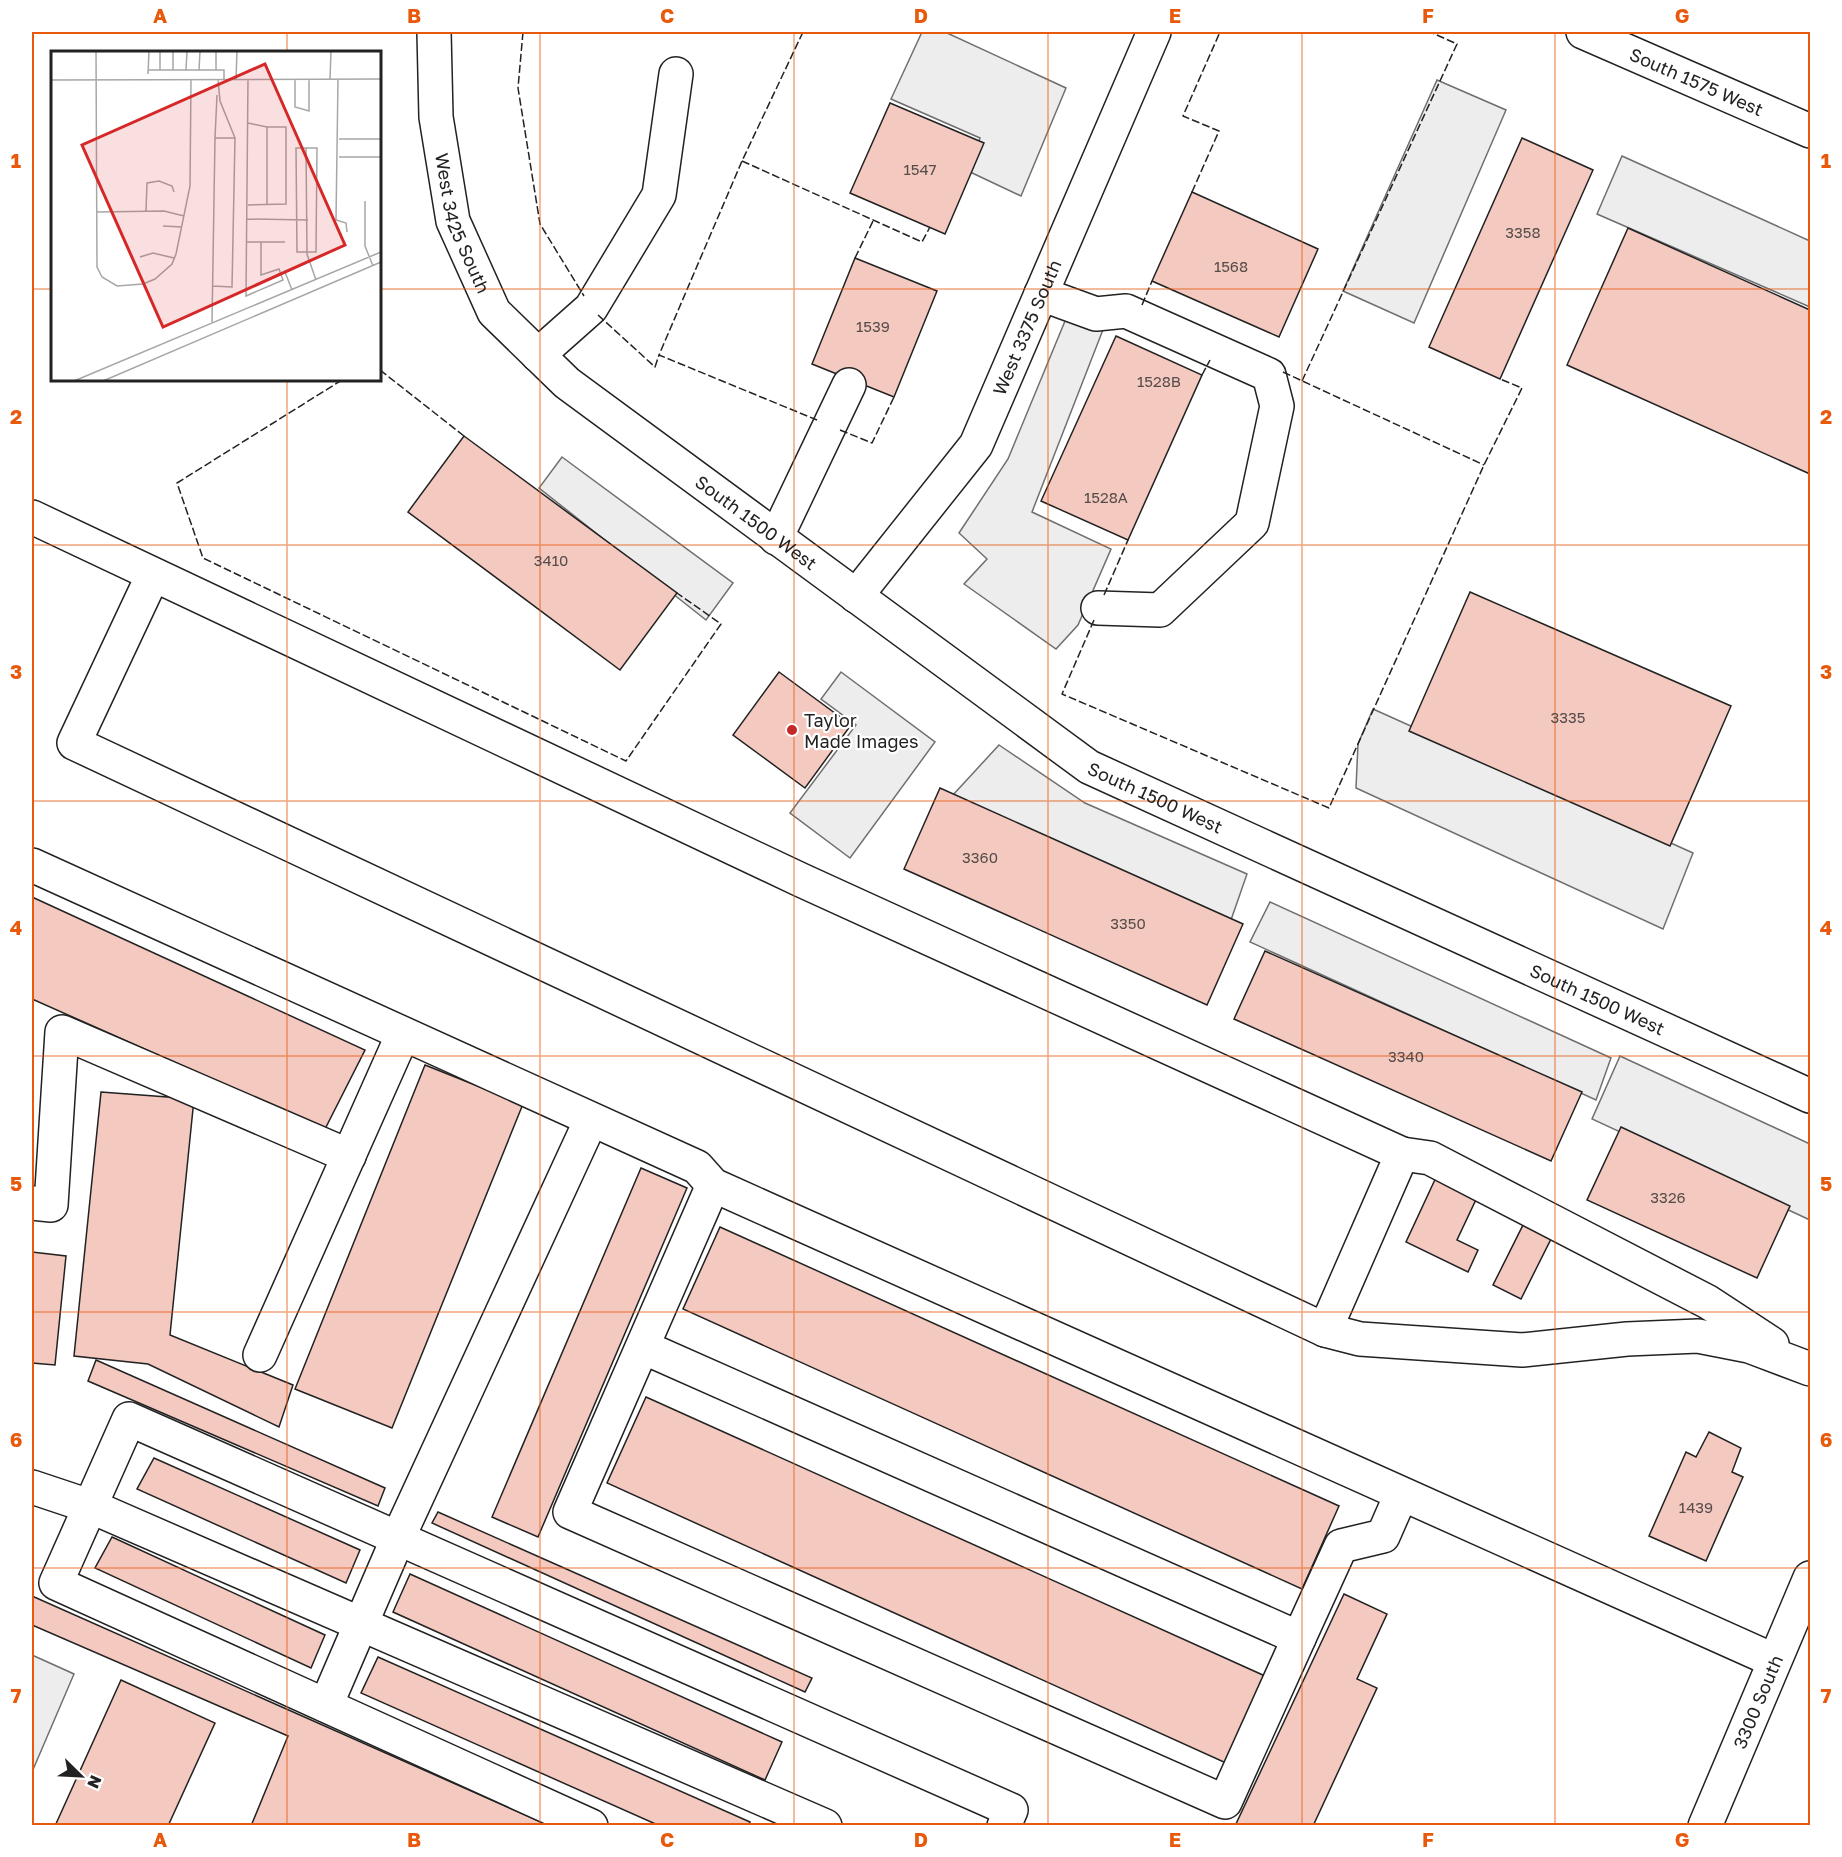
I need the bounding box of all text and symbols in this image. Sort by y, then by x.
text: A [153,3,167,27]
text: B [407,3,421,27]
text: C [660,3,674,27]
text: D [914,3,928,27]
text: E [1169,3,1181,27]
text: F [1422,3,1434,27]
text: G [1675,3,1689,27]
street label: South 1575 West [1627,43,1767,120]
inset map [51,51,381,381]
text: 1 [11,148,21,172]
text: 1 [1821,148,1831,172]
street label: West 3425 South [431,151,495,297]
house number: 1547 [903,160,937,178]
house number: 3358 [1505,223,1541,241]
street label: West 3375 South [988,256,1066,398]
house number: 1568 [1214,257,1248,275]
house number: 1539 [856,317,890,335]
house number: 1528B [1137,372,1181,390]
text: 2 [10,404,22,428]
text: 2 [1820,404,1832,428]
street label: South 1500 West [691,470,822,574]
house number: 1528A [1084,488,1128,506]
house number: 3410 [534,551,568,569]
text: 3 [10,659,22,683]
text: 3 [1820,659,1832,683]
house number: 3335 [1550,708,1586,726]
place label: Taylor Made Images [804,709,918,752]
marker: Taylor Made Images [785,723,799,737]
street label: South 1500 West [1084,757,1226,838]
house number: 3360 [962,848,998,866]
house number: 3350 [1110,914,1146,932]
text: 4 [10,915,22,939]
text: 4 [1820,915,1832,939]
street label: South 1500 West [1527,959,1668,1039]
house number: 3340 [1388,1047,1424,1065]
text: 5 [10,1171,22,1195]
text: 5 [1820,1171,1832,1195]
house number: 3326 [1650,1188,1686,1206]
text: 6 [10,1427,22,1451]
text: 6 [1820,1427,1832,1451]
house number: 1439 [1679,1498,1713,1516]
street label: 3300 South [1728,1652,1787,1752]
text: 7 [11,1683,22,1707]
text: 7 [1821,1683,1832,1707]
north arrow [51,1746,111,1806]
text: N [83,1772,106,1792]
text: A [153,1827,167,1851]
text: B [407,1827,421,1851]
text: C [660,1827,674,1851]
text: D [914,1827,928,1851]
text: E [1169,1827,1181,1851]
text: F [1422,1827,1434,1851]
text: G [1675,1827,1689,1851]

